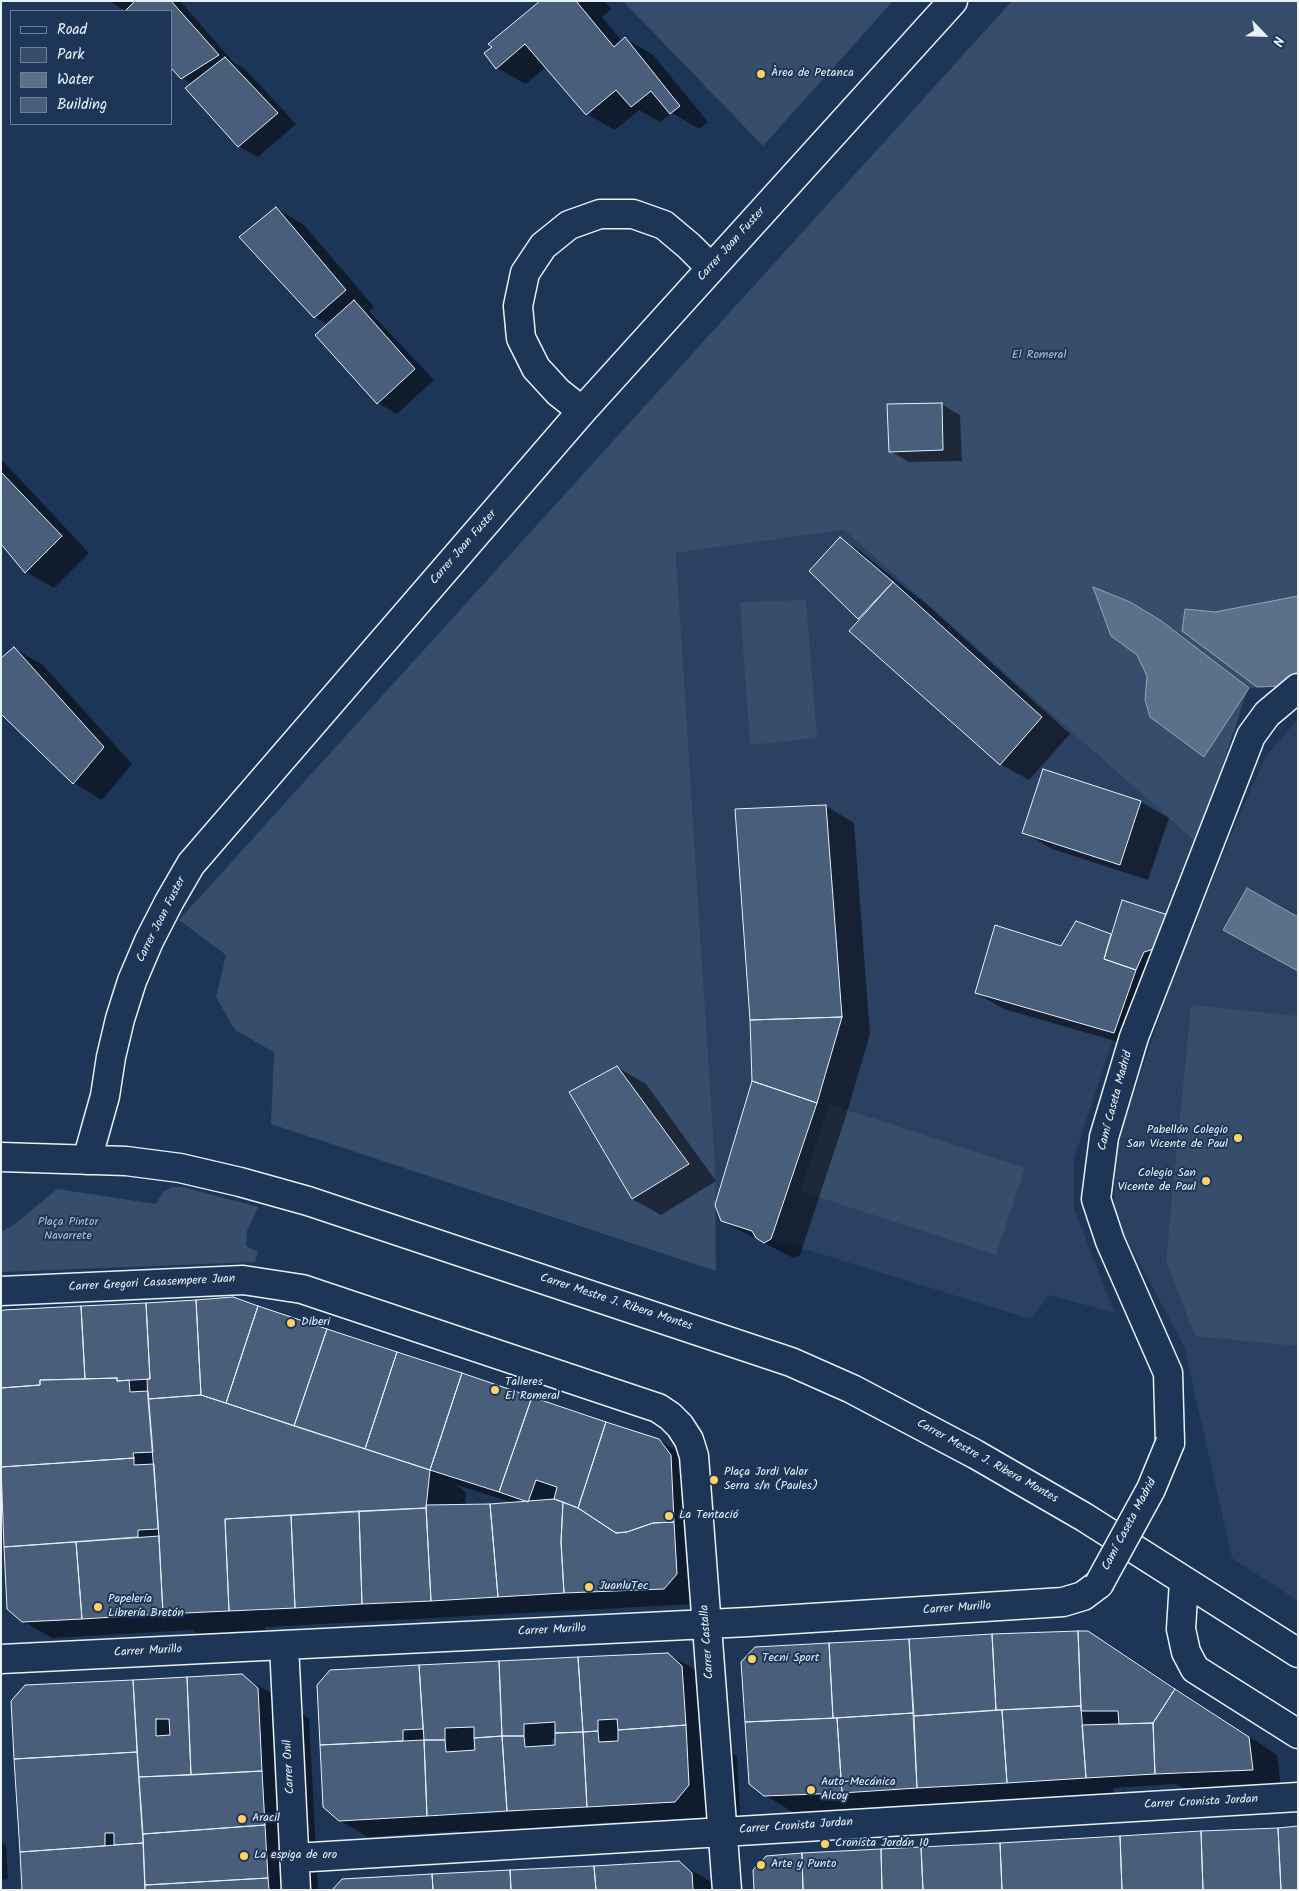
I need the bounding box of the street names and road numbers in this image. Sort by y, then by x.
street label: Carrer Joan Fuster [695,205,769,285]
street label: Carrer Joan Fuster [428,508,500,588]
street label: Carrer Joan Fuster [134,875,190,965]
street label: Camí Caseta Madrid [1096,1050,1136,1152]
street label: Carrer Gregori Casasempere Juan [68,1272,236,1296]
street label: Carrer Mestre J. Ribera Montes [538,1272,694,1334]
street label: Carrer Mestre J. Ribera Montes [914,1417,1060,1507]
street label: Camí Caseta Madrid [1100,1476,1160,1574]
street label: Carrer Murillo [922,1599,992,1619]
street label: Carrer Castalla [698,1604,718,1680]
street label: Carrer Murillo [518,1622,586,1640]
street label: Carrer Murillo [114,1643,182,1661]
street label: Carrer Onil [281,1739,299,1795]
street label: Carrer Cronista Jordan [1144,1793,1258,1813]
street label: Carrer Cronista Jordan [739,1816,853,1838]

